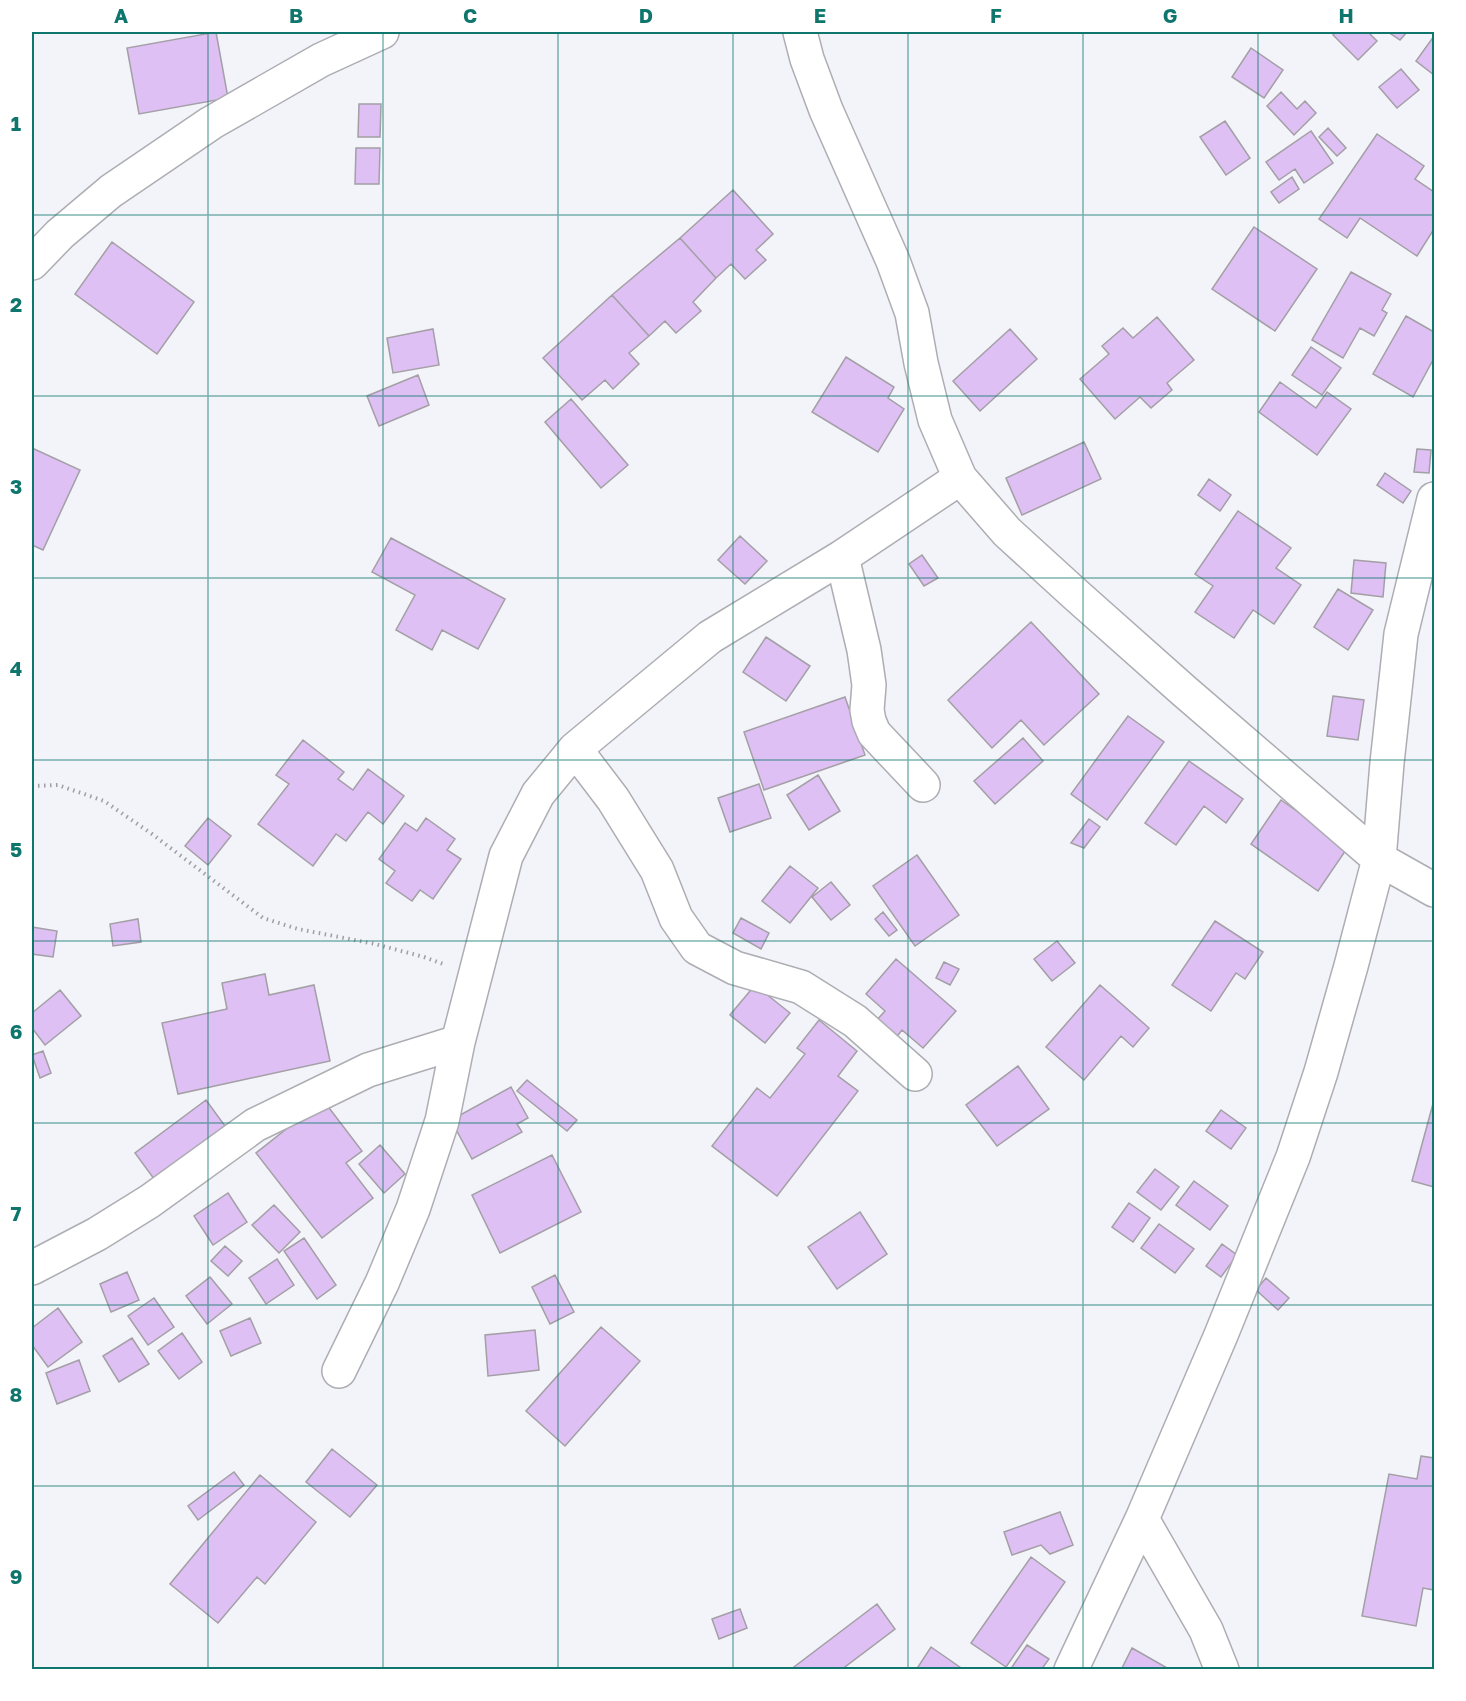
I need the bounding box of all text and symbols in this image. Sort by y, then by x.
text: A [114,3,128,27]
text: B [289,3,303,27]
text: C [463,3,477,27]
text: D [639,3,653,27]
text: E [814,3,826,27]
text: F [990,3,1002,27]
text: G [1163,3,1177,27]
text: H [1338,3,1354,27]
text: 1 [11,111,21,135]
text: 2 [10,292,22,316]
text: 3 [10,474,22,498]
text: 4 [10,656,22,680]
text: 5 [10,837,22,861]
text: 6 [10,1019,22,1043]
text: 7 [11,1201,22,1225]
text: 8 [10,1382,22,1406]
text: 9 [10,1564,22,1588]

